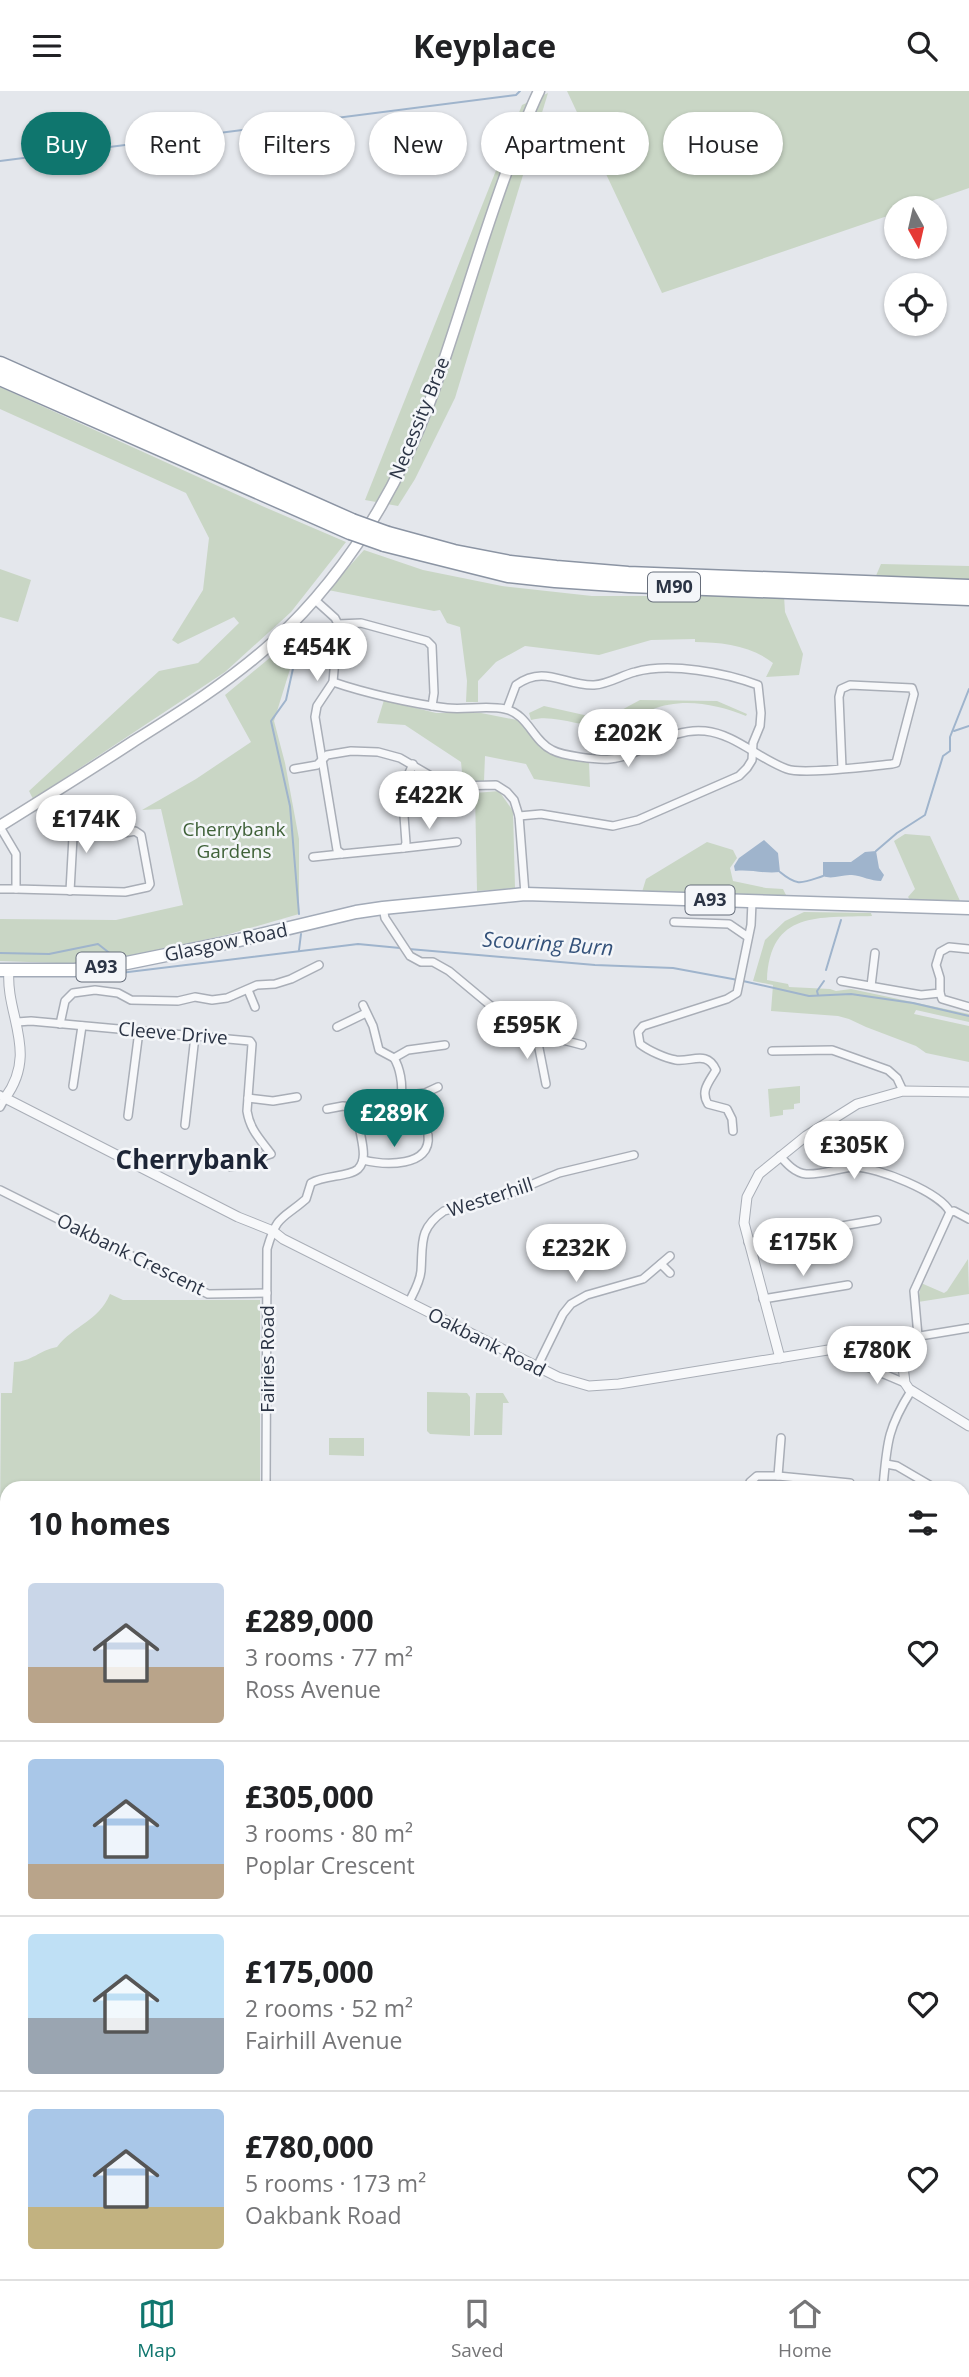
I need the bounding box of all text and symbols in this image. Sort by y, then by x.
text: Keyplace [413,24,556,67]
icon: menu [28,27,66,65]
icon: search [903,27,941,65]
chip: Buy [21,112,111,175]
chip: Rent [125,112,225,175]
chip: Filters [239,112,355,175]
chip: New [369,112,467,175]
chip: Apartment [481,112,649,175]
chip: House [663,112,783,175]
north arrow [884,196,947,259]
map controls [884,196,947,336]
button: locate [884,273,947,336]
street label: Necessity Brae [383,353,455,483]
road number: M90 [648,573,700,601]
pin: £454K [268,623,366,683]
text: £454K [283,630,351,662]
pin: £202K [579,709,677,769]
text: £202K [594,716,662,748]
pin: £422K [380,771,478,831]
text: £422K [395,778,463,810]
pin: £174K [37,795,135,855]
text: £174K [52,802,120,834]
park label: Cherrybank Gardens [182,816,286,864]
road number: A93 [686,885,734,915]
street label: Glasgow Road [162,916,290,968]
water label: Scouring Burn [482,924,614,962]
road number: A93 [76,953,126,981]
pin: £595K [478,1002,576,1061]
text: £595K [493,1008,561,1040]
street label: Cleeve Drive [117,1015,229,1051]
pin: £289K [345,1089,443,1149]
text: £289K [360,1096,428,1128]
pin: £305K [805,1121,903,1181]
text: £305K [820,1128,888,1160]
district label: Cherrybank [116,1141,269,1177]
street label: Westerhill [444,1171,536,1223]
street label: Oakbank Crescent [53,1207,210,1301]
pin: £175K [754,1219,852,1278]
pin: £232K [527,1225,625,1284]
text: £175K [769,1225,837,1257]
text: £232K [542,1231,610,1263]
street label: Oakbank Road [423,1301,551,1383]
street label: Fairies Road [254,1305,280,1413]
pin: £780K [828,1327,926,1386]
text: £780K [843,1333,911,1365]
text: 10 homes [28,1503,171,1544]
icon: filters [904,1504,942,1542]
text: £289,000 [245,1600,374,1641]
icon: home [84,1611,168,1695]
icon: heart [904,1634,942,1672]
text: 3 rooms · 77 m² [245,1641,413,1673]
text: Ross Avenue [245,1673,381,1705]
text: £305,000 [245,1776,374,1817]
icon: home [84,1787,168,1871]
icon: heart [904,1810,942,1848]
text: 3 rooms · 80 m² [245,1817,413,1849]
text: Poplar Crescent [245,1849,415,1881]
text: £175,000 [245,1951,374,1992]
icon: home [84,1962,168,2046]
icon: heart [904,1985,942,2023]
text: 2 rooms · 52 m² [245,1992,413,2024]
text: Fairhill Avenue [245,2024,402,2056]
text: £780,000 [245,2126,374,2167]
icon: home [84,2137,168,2221]
icon: heart [904,2160,942,2198]
text: 5 rooms · 173 m² [245,2167,426,2199]
text: Oakbank Road [245,2199,402,2231]
tab: Map [137,2295,176,2363]
tab: Saved [451,2295,504,2363]
tab: Home [778,2295,832,2363]

